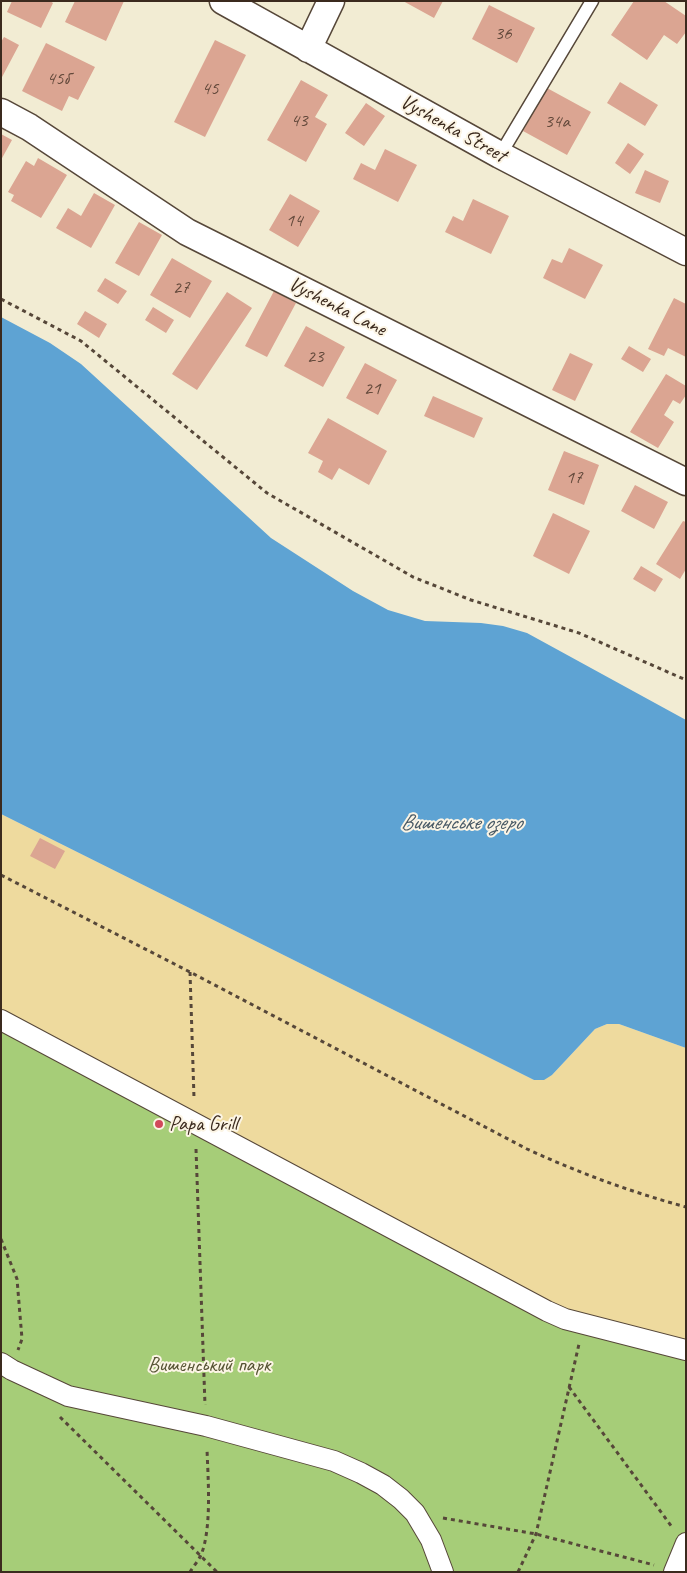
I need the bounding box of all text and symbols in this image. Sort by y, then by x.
house number: 36 [494,23,512,45]
house number: 45б [47,68,69,90]
house number: 45 [201,78,219,100]
street label: Vyshenka Street [396,90,510,168]
house number: 43 [290,110,308,132]
house number: 34а [544,111,570,133]
house number: 14 [285,210,303,232]
street label: Vyshenka Lane [284,272,390,342]
house number: 27 [172,277,190,299]
house number: 23 [306,346,324,368]
house number: 21 [363,378,381,400]
house number: 17 [565,467,583,489]
water label: Вишенське озеро [401,810,521,836]
place label: Papa Grill [169,1111,237,1137]
marker: Papa Grill [153,1118,165,1130]
park label: Вишенський парк [148,1352,270,1378]

